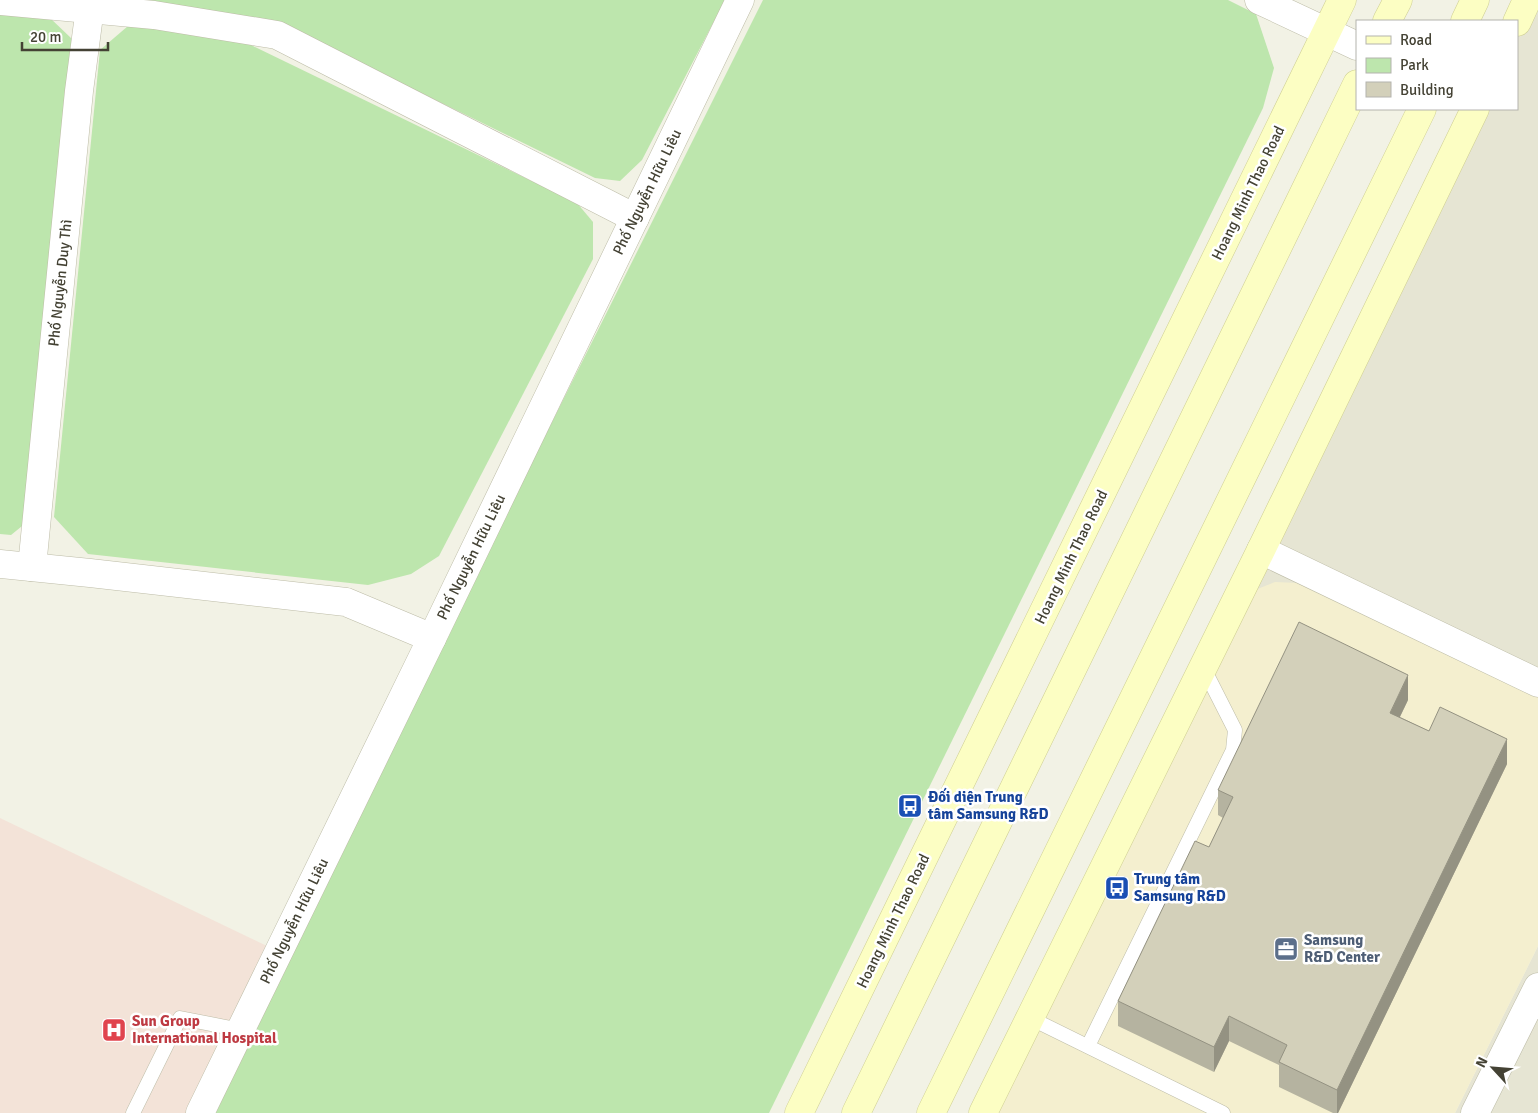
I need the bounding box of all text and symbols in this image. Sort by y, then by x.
scale bar [22,20,109,52]
legend [1356,20,1518,110]
text: 20 m [30,28,61,46]
text: Road [1400,31,1432,49]
text: Park [1400,56,1429,74]
text: Building [1400,81,1454,99]
street label: Hoang Minh Thao Road [1208,123,1288,263]
street label: Phố Nguyễn Hữu Liêu [608,126,685,258]
street label: Phố Nguyễn Duy Thì [43,218,76,347]
street label: Hoang Minh Thao Road [1031,487,1111,627]
street label: Phố Nguyễn Hữu Liêu [432,491,509,623]
place label: Đối diện Trung tâm Samsung R&D [927,787,1048,823]
bus stop icon: Đối diện Trung tâm Samsung R&D [897,793,923,819]
street label: Hoang Minh Thao Road [853,851,933,991]
street label: Phố Nguyễn Hữu Liêu [255,855,332,987]
place label: Trung tâm Samsung R&D [1134,870,1226,905]
bus stop icon: Trung tâm Samsung R&D [1104,875,1130,901]
place label: Samsung R&D Center [1304,931,1380,966]
office icon: Samsung R&D Center [1273,936,1299,962]
place label: Sun Group International Hospital [132,1012,277,1047]
hospital icon: Sun Group International Hospital [101,1017,127,1043]
north arrow [1468,1043,1518,1093]
text: N [1472,1054,1492,1071]

